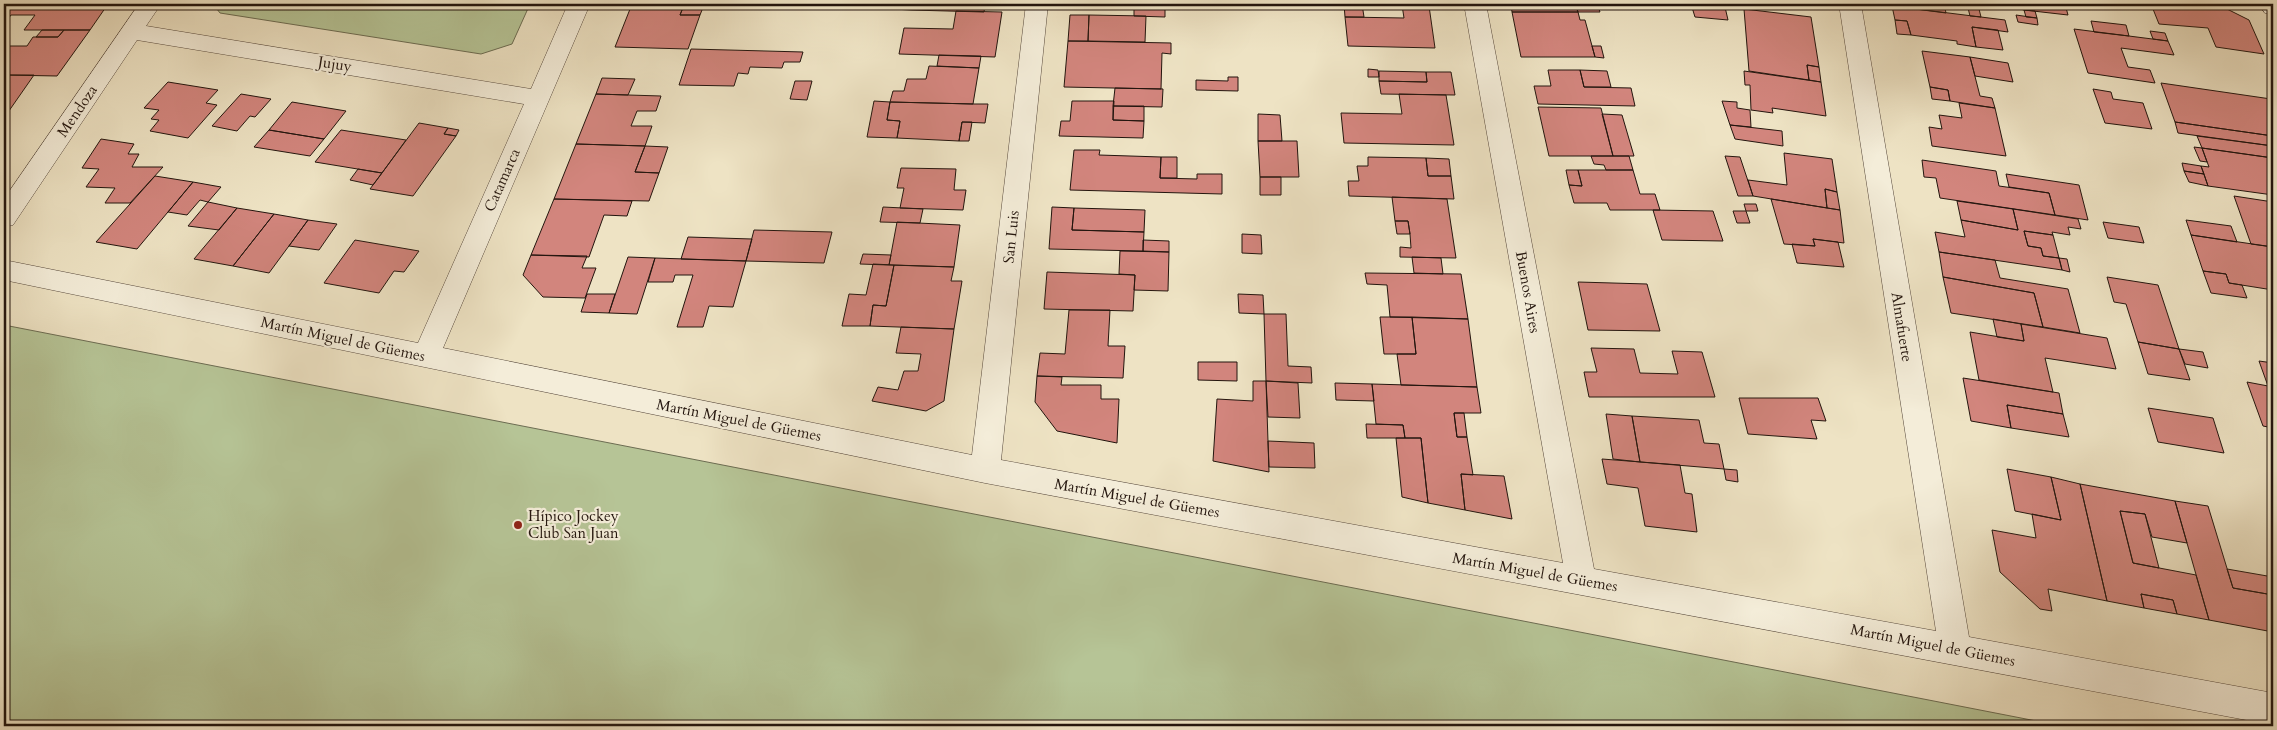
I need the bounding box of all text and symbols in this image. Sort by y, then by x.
street label: Jujuy [315,51,353,77]
street label: Mendoza [52,81,102,141]
street label: Catamarca [479,145,525,215]
street label: San Luis [998,210,1024,264]
street label: Buenos Aires [1511,249,1545,335]
street label: Almafuerte [1887,291,1917,363]
street label: Martín Miguel de Güemes [259,312,427,366]
street label: Martín Miguel de Güemes [655,394,823,446]
street label: Martín Miguel de Güemes [1053,474,1221,522]
place label: Hípico Jockey Club San Juan [528,506,619,543]
marker: Hípico Jockey Club San Juan [512,519,524,531]
street label: Martín Miguel de Güemes [1451,548,1619,596]
street label: Martín Miguel de Güemes [1849,619,2017,671]

